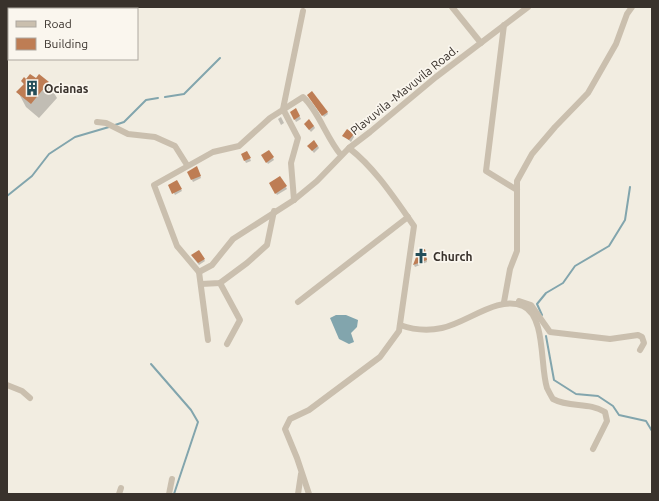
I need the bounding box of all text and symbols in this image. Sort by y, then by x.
legend [8,8,138,60]
text: Road [44,17,72,30]
text: Building [44,37,88,50]
street label: Plavuvila -Mavuvila Road. [348,43,460,137]
building icon: Ocianas [23,79,41,97]
place label: Ocianas [44,82,89,95]
church icon: Church [412,247,430,265]
place label: Church [433,250,472,263]

